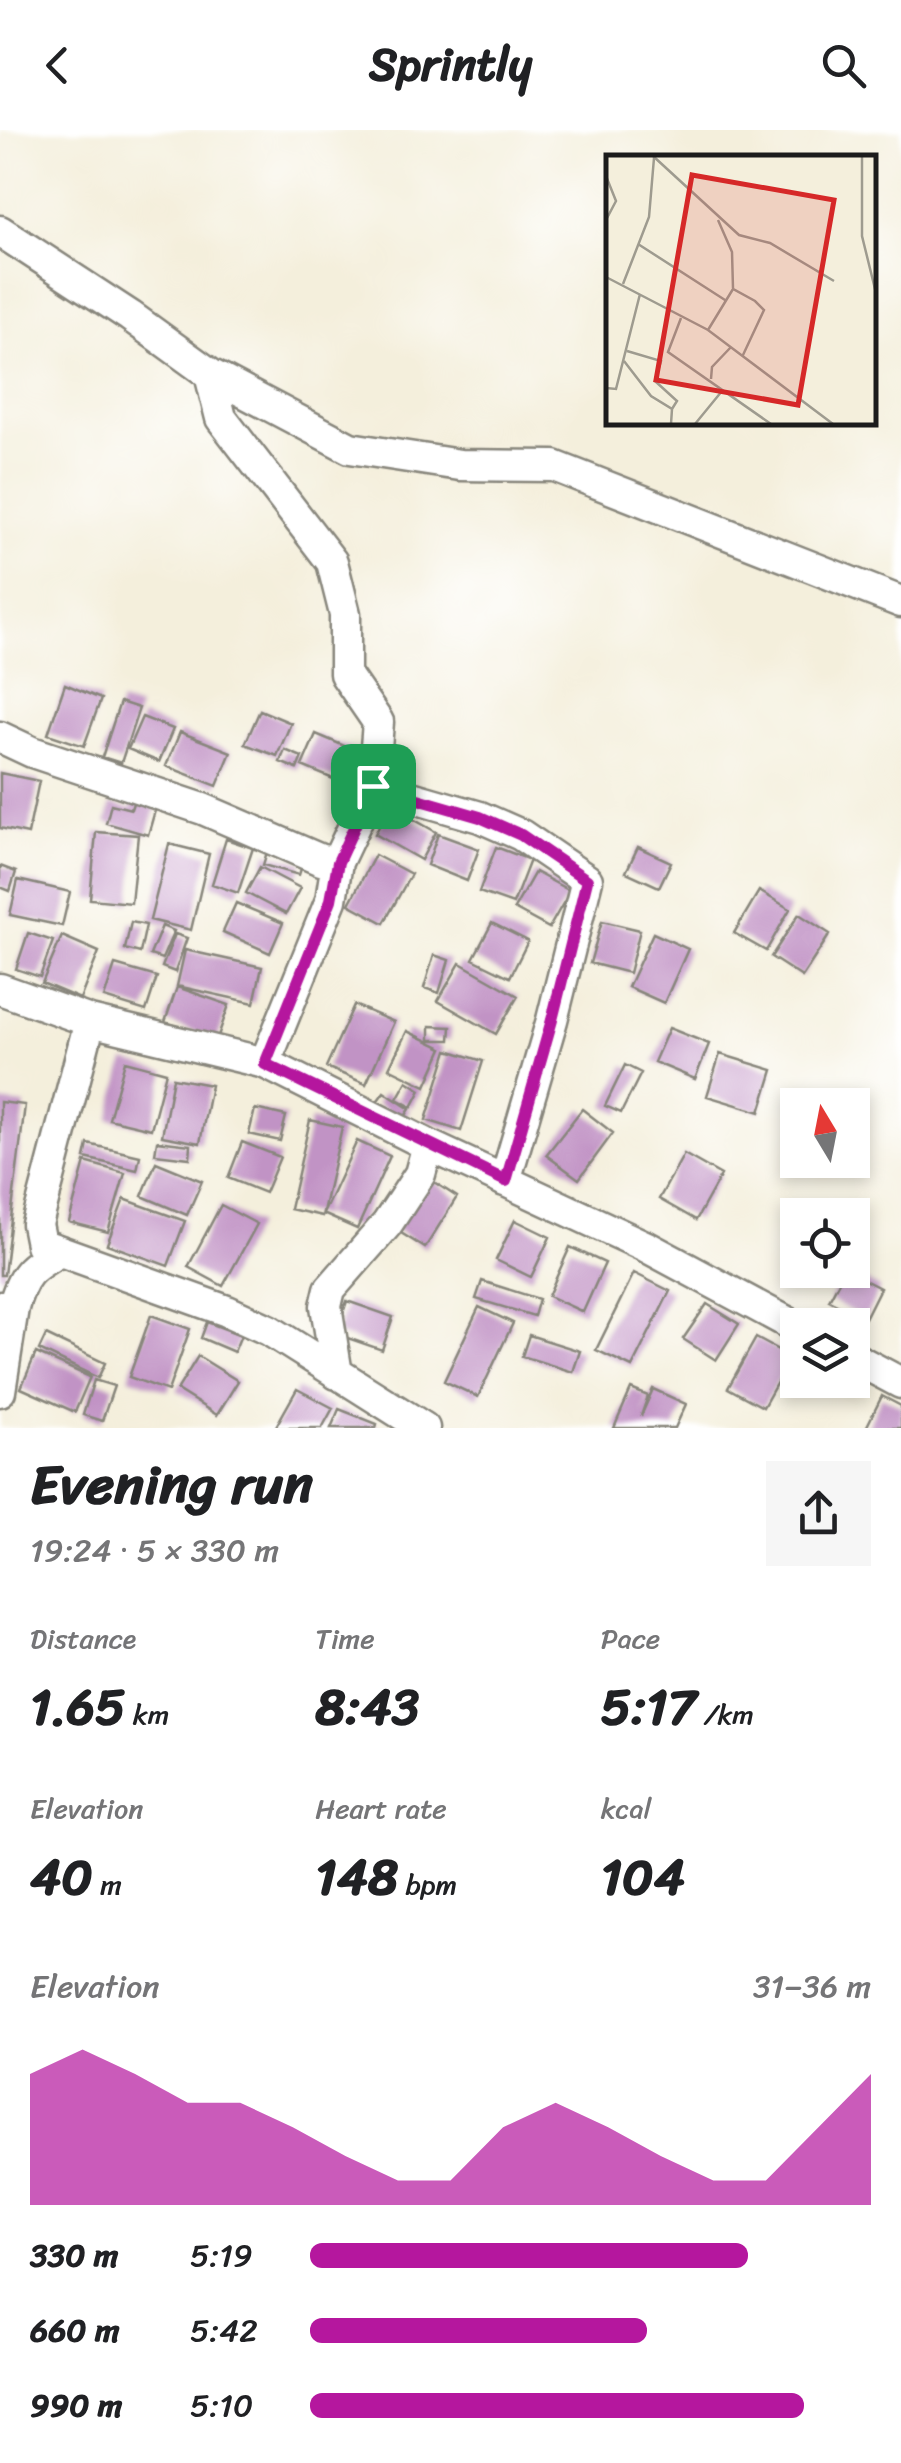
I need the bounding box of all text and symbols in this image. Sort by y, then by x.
text: Sprintly [369,25,532,105]
icon: back [30,38,85,93]
icon: search [816,38,871,93]
inset map [606,155,876,425]
pin [331,744,416,829]
icon: arrive [346,759,401,814]
north arrow [780,1088,870,1178]
map controls [780,1088,870,1398]
button: locate [780,1198,870,1288]
button: layers [780,1308,870,1398]
text: Evening run [30,1436,313,1533]
button: share [766,1461,871,1566]
text: 19:24 · 5 × 330 m [30,1522,279,1579]
text: Distance [30,1614,136,1663]
text: Time [315,1614,375,1663]
text: Pace [601,1614,660,1663]
text: 1.65 [30,1663,126,1752]
text: 8:43 [315,1663,419,1752]
text: 5:17 [601,1663,696,1752]
text: km [126,1690,169,1739]
text: /km [696,1690,754,1739]
text: Elevation [30,1784,143,1833]
text: Heart rate [315,1784,447,1833]
text: kcal [601,1784,652,1833]
text: 40 [30,1833,93,1922]
text: 148 [315,1833,398,1922]
text: 104 [601,1833,685,1922]
text: m [93,1860,122,1909]
text: bpm [398,1860,457,1909]
text: Elevation [30,1958,160,2015]
text: 31–36 m [753,1958,871,2015]
text: 330 m [30,2227,118,2284]
text: 5:19 [190,2227,253,2284]
text: 660 m [30,2302,119,2359]
text: 5:42 [190,2302,258,2359]
text: 990 m [30,2377,122,2434]
text: 5:10 [190,2377,253,2434]

